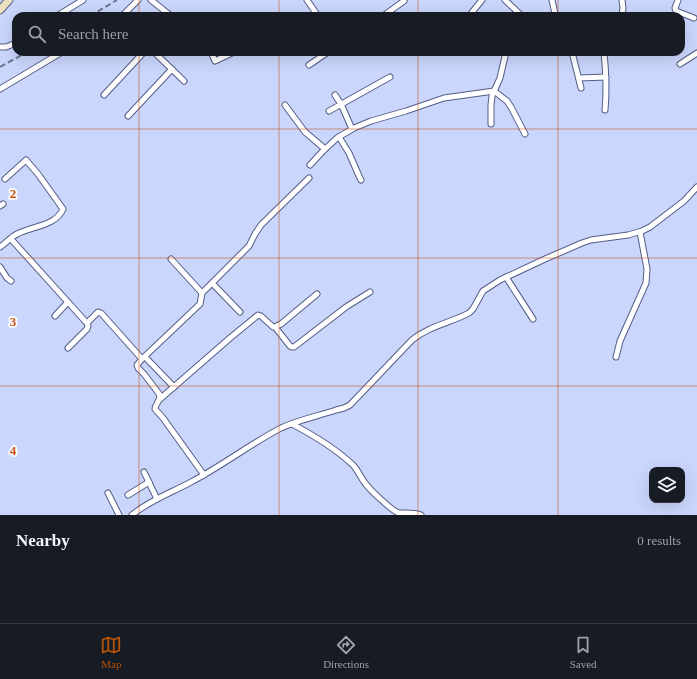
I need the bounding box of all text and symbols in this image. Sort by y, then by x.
search box [12,12,685,56]
icon: search [26,23,48,45]
text: Search here [58,26,128,42]
text: 2 [10,186,16,201]
text: 3 [10,314,17,329]
text: 4 [10,443,17,458]
map controls [649,467,685,503]
button: layers [649,467,685,503]
text: Nearby [16,531,70,550]
text: 0 results [637,533,681,548]
tab: Map [100,634,122,670]
tab: Directions [323,634,369,670]
tab: Saved [570,634,597,670]

